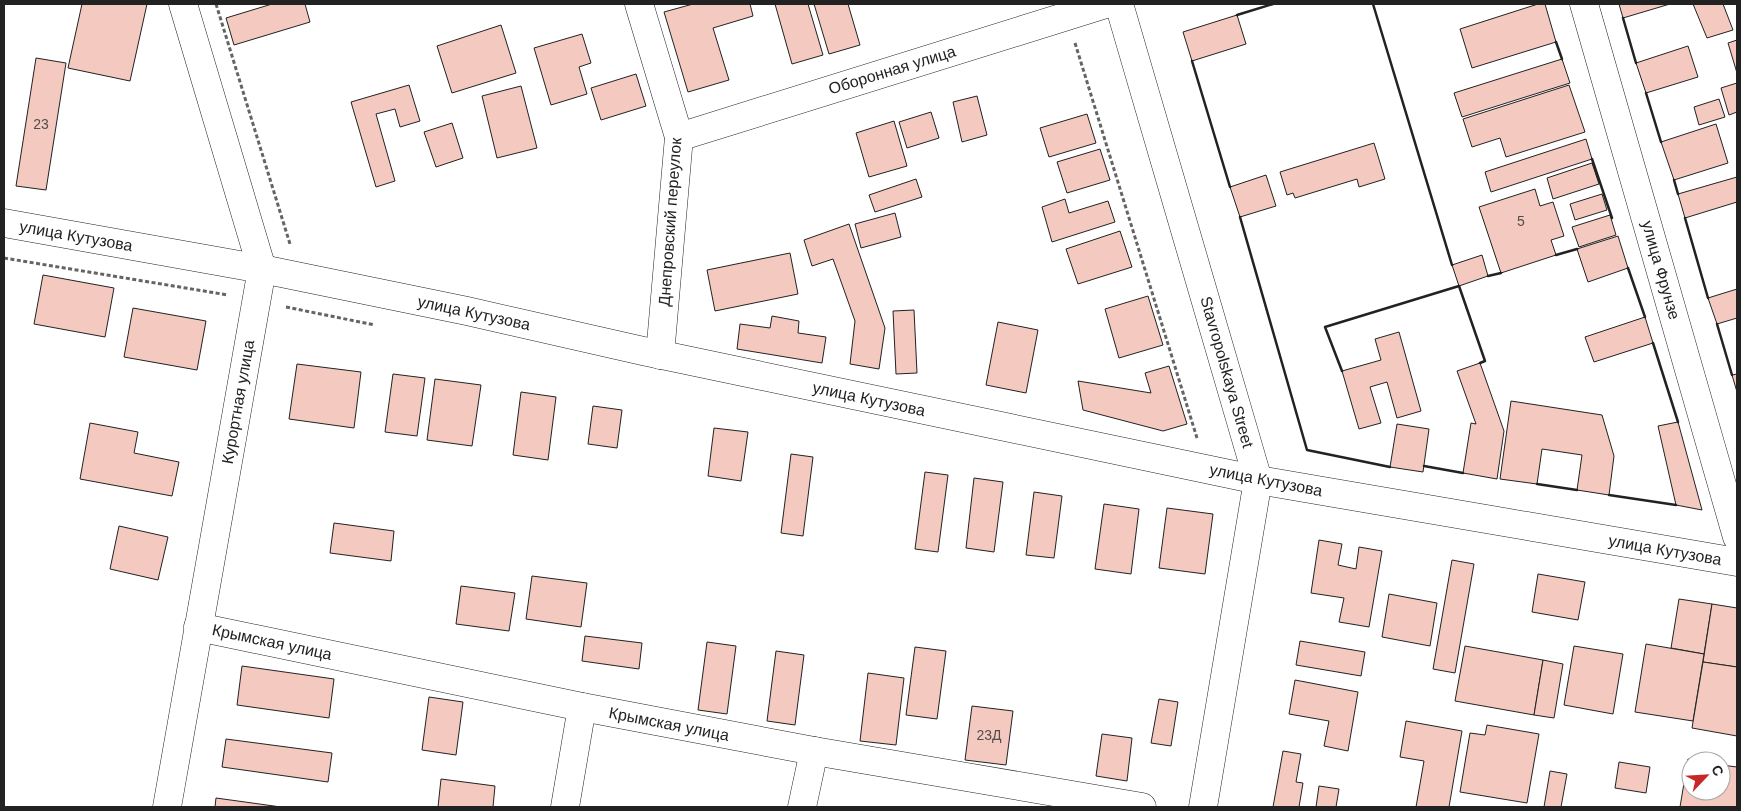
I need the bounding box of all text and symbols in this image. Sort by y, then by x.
street label: Оборонная улица [826,43,958,97]
house number: 23 [33,116,49,132]
street label: Днепровский переулок [656,136,684,307]
house number: 5 [1517,213,1525,229]
street label: улица Кутузова [18,218,134,254]
street label: улица Фрунзе [1639,219,1683,322]
street label: улица Кутузова [416,293,532,333]
street label: Stavropolskaya Street [1197,294,1257,450]
street label: Курортная улица [219,339,257,465]
street label: улица Кутузова [811,379,927,419]
street label: улица Кутузова [1208,461,1324,499]
street label: улица Кутузова [1607,532,1723,568]
street label: Крымская улица [211,621,334,663]
street label: Крымская улица [607,704,731,744]
house number: 23Д [976,727,1002,743]
north arrow [1681,751,1731,801]
text: С [1708,763,1727,778]

